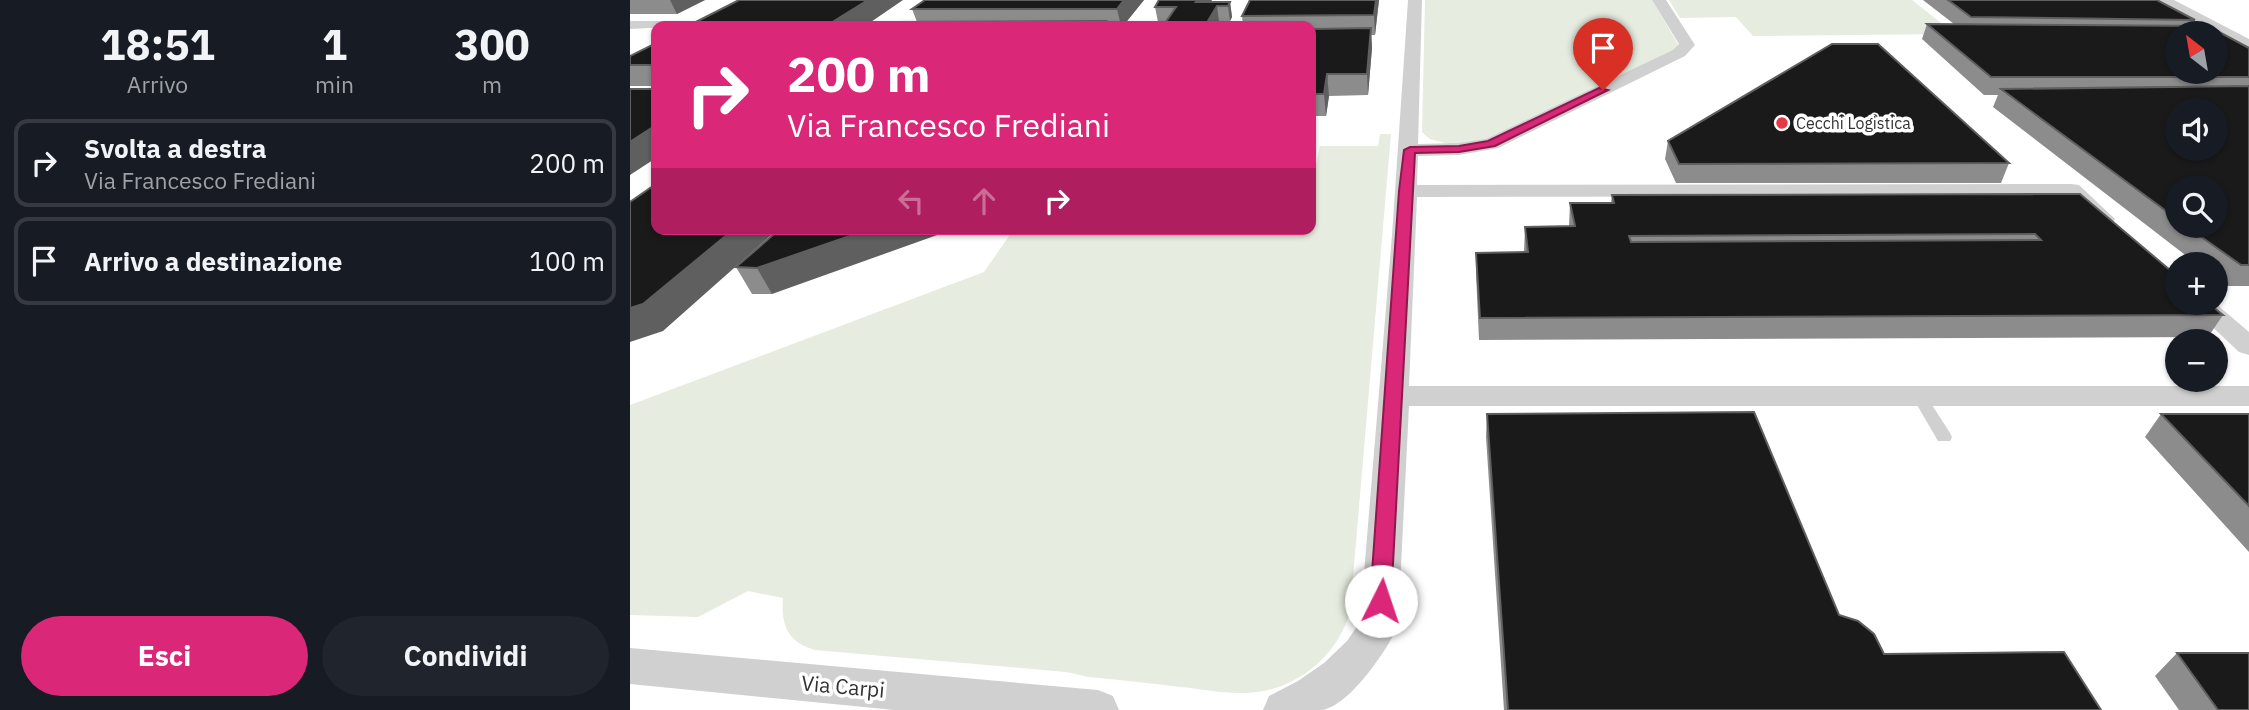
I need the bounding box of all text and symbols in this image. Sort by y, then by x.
text: 18:51 [100,17,215,72]
text: 1 [322,17,347,72]
text: 300 [454,17,530,72]
pin [1573,18,1633,90]
north arrow [2165,21,2228,84]
map controls [2165,21,2228,392]
icon: arrive [1584,29,1622,67]
text: 200 m [787,42,931,105]
icon: right [672,49,763,140]
text: Arrivo [127,69,188,99]
text: min [315,69,354,99]
text: m [482,69,502,99]
button: sound [2165,98,2228,161]
text: Via Francesco Frediani [787,104,1110,146]
place label: Cecchi Logistica [1796,113,1911,133]
marker: Cecchi Logistica [1774,115,1790,131]
text: Svolta a destra [84,131,266,165]
icon: right [25,144,63,182]
text: 200 m [529,146,605,180]
text: Via Francesco Frediani [84,165,316,195]
button: search [2165,175,2228,238]
icon: left [892,182,930,220]
icon: ahead [965,182,1003,220]
icon: right [1038,182,1076,220]
icon: arrive [25,242,63,280]
text: Arrivo a destinazione [84,244,342,278]
text: 100 m [529,244,605,278]
button: + [2165,252,2228,315]
button: − [2165,329,2228,392]
position arrow [1344,564,1418,638]
button: Esci [21,616,308,696]
button: Condividi [322,616,609,696]
street label: Via Carpi [800,668,886,704]

